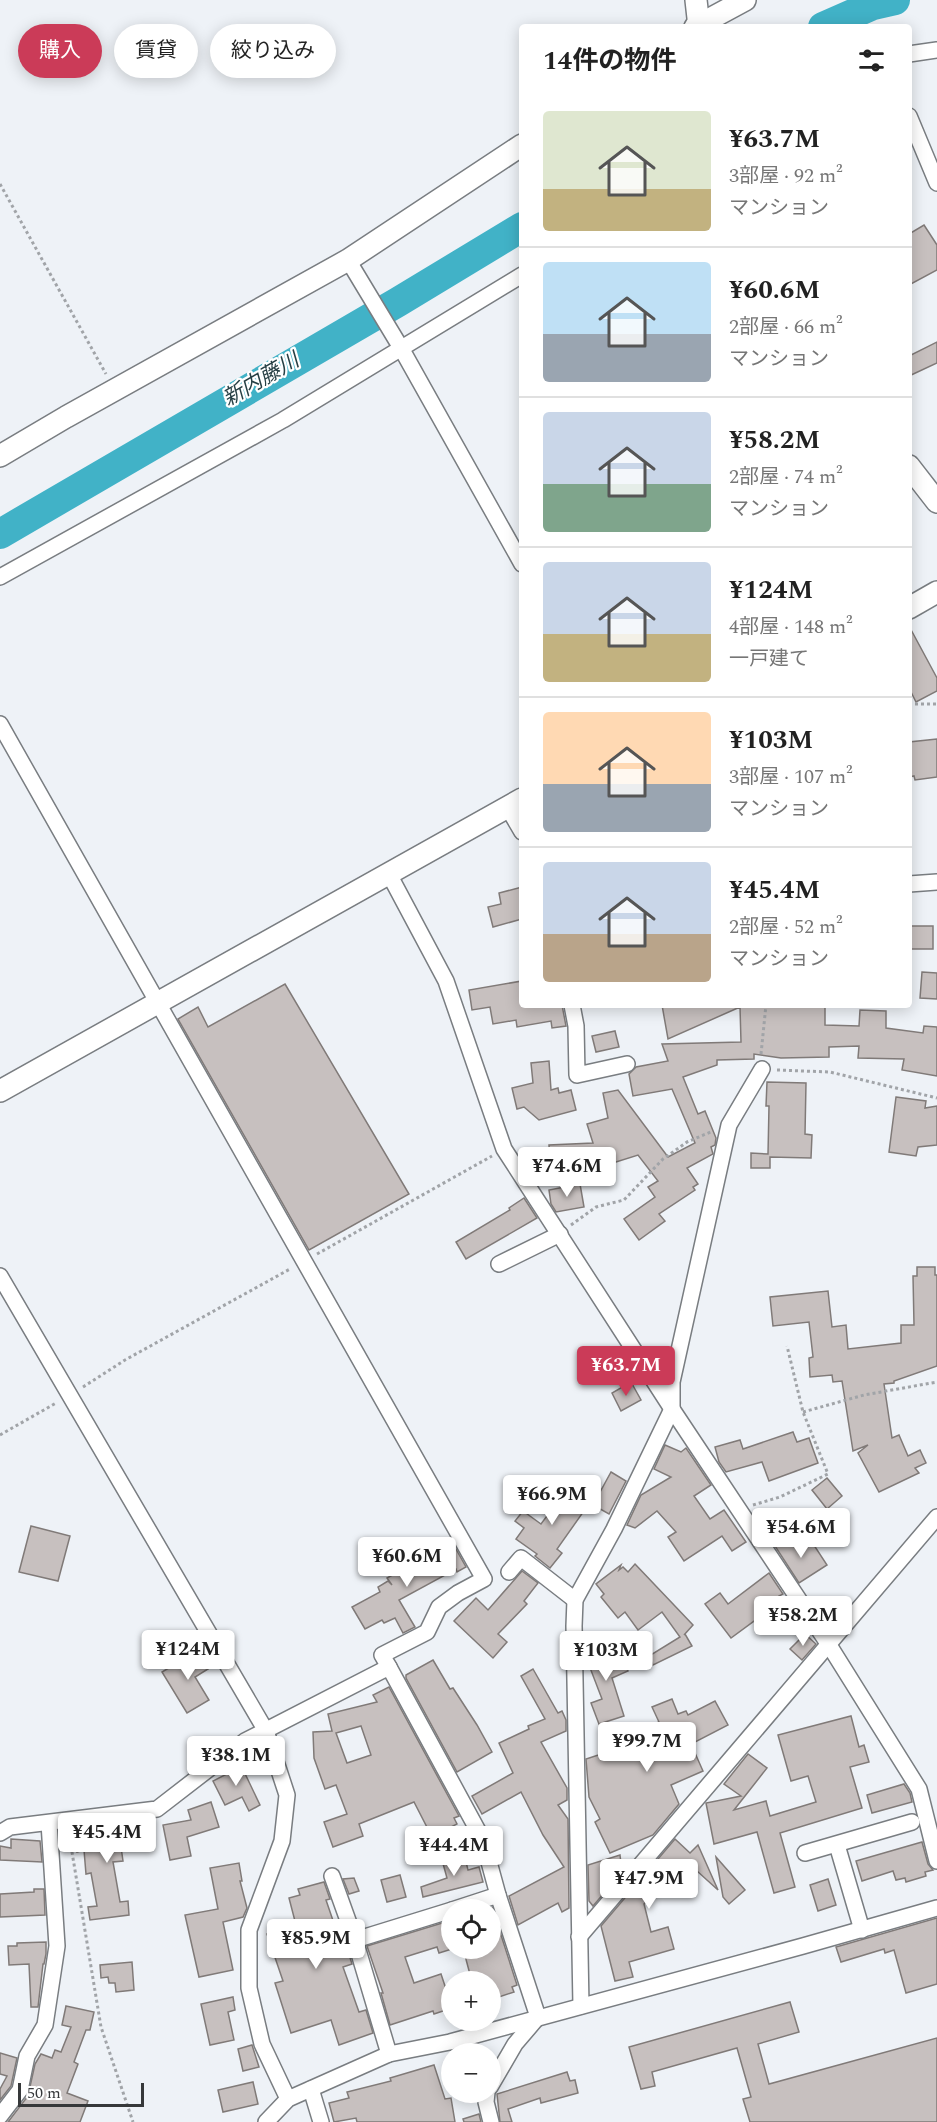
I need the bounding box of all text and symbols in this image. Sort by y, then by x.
chip: 購入 [18,24,102,78]
chip: 賃貸 [114,24,198,78]
chip: 絞り込み [210,24,336,78]
text: 14件の物件 [543,41,676,81]
icon: filters [855,44,888,77]
text: ¥63.7M [729,119,820,159]
icon: home [591,135,663,207]
text: 3部屋 · 92 m² [729,161,843,191]
text: マンション [729,193,829,223]
text: ¥60.6M [729,270,820,310]
icon: home [591,286,663,358]
text: 2部屋 · 66 m² [729,312,843,342]
water label: 新内藤川 [217,344,307,415]
text: マンション [729,344,829,374]
text: ¥58.2M [729,420,820,460]
icon: home [591,436,663,508]
text: 2部屋 · 74 m² [729,462,843,492]
text: マンション [729,494,829,524]
text: ¥124M [729,570,813,610]
icon: home [591,586,663,658]
text: 4部屋 · 148 m² [729,612,853,642]
text: 一戸建て [729,644,809,674]
text: ¥103M [729,720,813,760]
icon: home [591,736,663,808]
text: 3部屋 · 107 m² [729,762,853,792]
text: マンション [729,794,829,824]
text: ¥45.4M [729,870,820,910]
icon: home [591,886,663,958]
text: 2部屋 · 52 m² [729,912,843,942]
text: マンション [729,944,829,974]
pin: ¥74.6M [518,1147,616,1198]
text: ¥74.6M [532,1151,602,1181]
pin: ¥63.7M [577,1346,675,1397]
text: ¥63.7M [591,1350,661,1380]
pin: ¥66.9M [503,1475,601,1526]
text: ¥66.9M [517,1479,587,1509]
pin: ¥54.6M [752,1508,850,1559]
text: ¥54.6M [766,1512,836,1542]
pin: ¥60.6M [358,1537,456,1588]
text: ¥60.6M [372,1541,442,1571]
pin: ¥58.2M [754,1596,852,1647]
text: ¥58.2M [768,1600,838,1630]
pin: ¥124M [146,1630,230,1681]
pin: ¥103M [564,1631,648,1682]
text: ¥124M [156,1634,220,1664]
text: ¥103M [574,1635,638,1665]
pin: ¥99.7M [598,1722,696,1773]
text: ¥99.7M [612,1726,682,1756]
pin: ¥38.1M [187,1736,285,1787]
text: ¥38.1M [201,1740,271,1770]
pin: ¥45.4M [58,1813,156,1864]
text: ¥45.4M [72,1817,142,1847]
pin: ¥44.4M [405,1826,503,1877]
text: ¥44.4M [419,1830,489,1860]
pin: ¥47.9M [600,1859,698,1910]
text: ¥47.9M [614,1863,684,1893]
map controls [441,1899,501,2103]
button: locate [441,1899,501,1959]
pin: ¥85.9M [267,1919,365,1970]
text: ¥85.9M [281,1923,351,1953]
button: + [441,1971,501,2031]
button: − [441,2043,501,2103]
scale bar [18,2080,144,2108]
text: 50 m [27,2081,61,2105]

